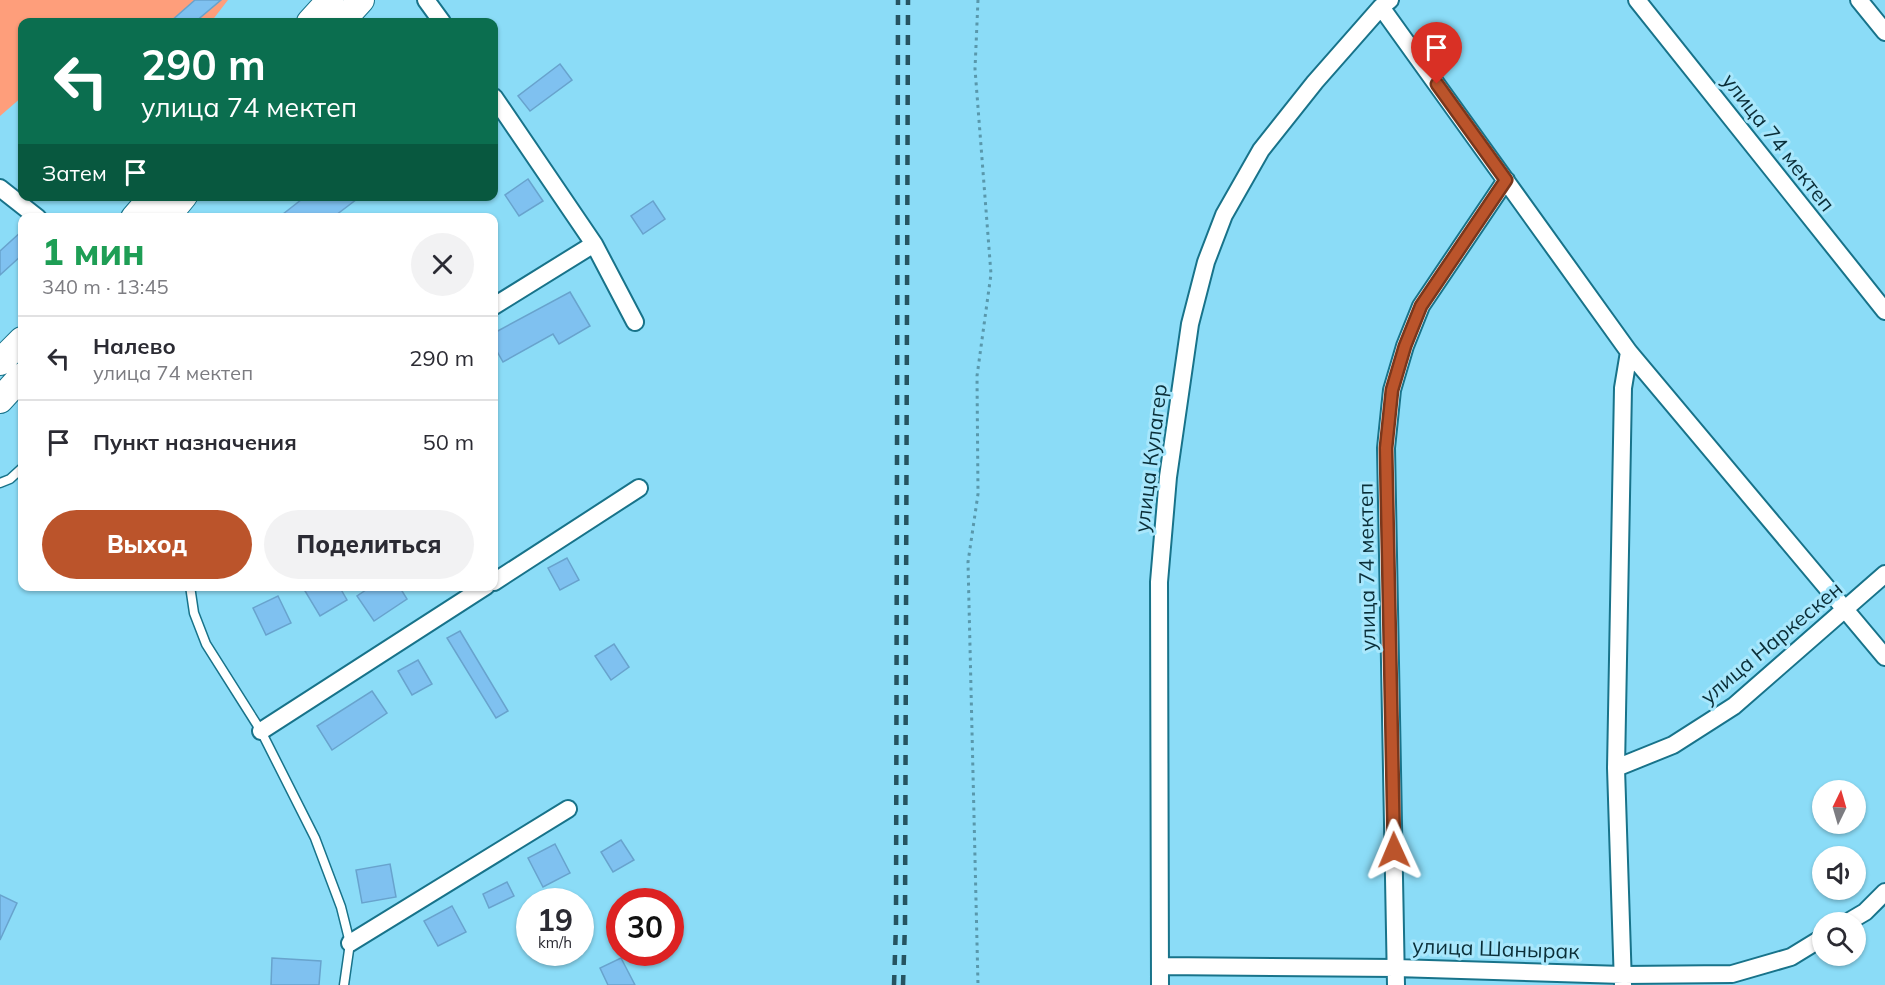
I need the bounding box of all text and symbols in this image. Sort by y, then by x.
pin [1411,22,1462,84]
icon: arrive [1420,31,1453,64]
text: 290 m [141,38,266,91]
icon: left [42,42,120,120]
street label: улица 74 мектеп [1717,68,1841,216]
text: улица 74 мектеп [141,90,357,124]
icon: arrive [119,156,152,189]
text: Затем [42,159,107,187]
text: 1 мин [42,229,145,274]
button: close [411,233,474,296]
text: 340 m · 13:45 [42,274,168,299]
text: Налево [93,332,176,360]
icon: left [42,342,75,375]
text: 290 m [409,344,474,372]
text: улица 74 мектеп [93,360,253,385]
street label: улица Кулагер [1128,382,1172,534]
icon: arrive [42,426,75,459]
text: Пункт назначения [93,428,297,456]
text: 50 m [423,428,474,456]
street label: улица 74 мектеп [1352,483,1380,651]
button: Выход [42,510,252,579]
button: Поделиться [264,510,474,579]
street label: улица Наркескен [1695,575,1847,709]
north arrow [1812,780,1866,834]
map controls [1812,780,1866,966]
position arrow [1362,818,1426,882]
button: sound [1812,846,1866,900]
speed limit sign: 30 [606,888,684,966]
text: 19 [537,901,573,939]
button: search [1812,912,1866,966]
street label: улица Шанырак [1412,932,1581,964]
text: km/h [538,933,572,952]

